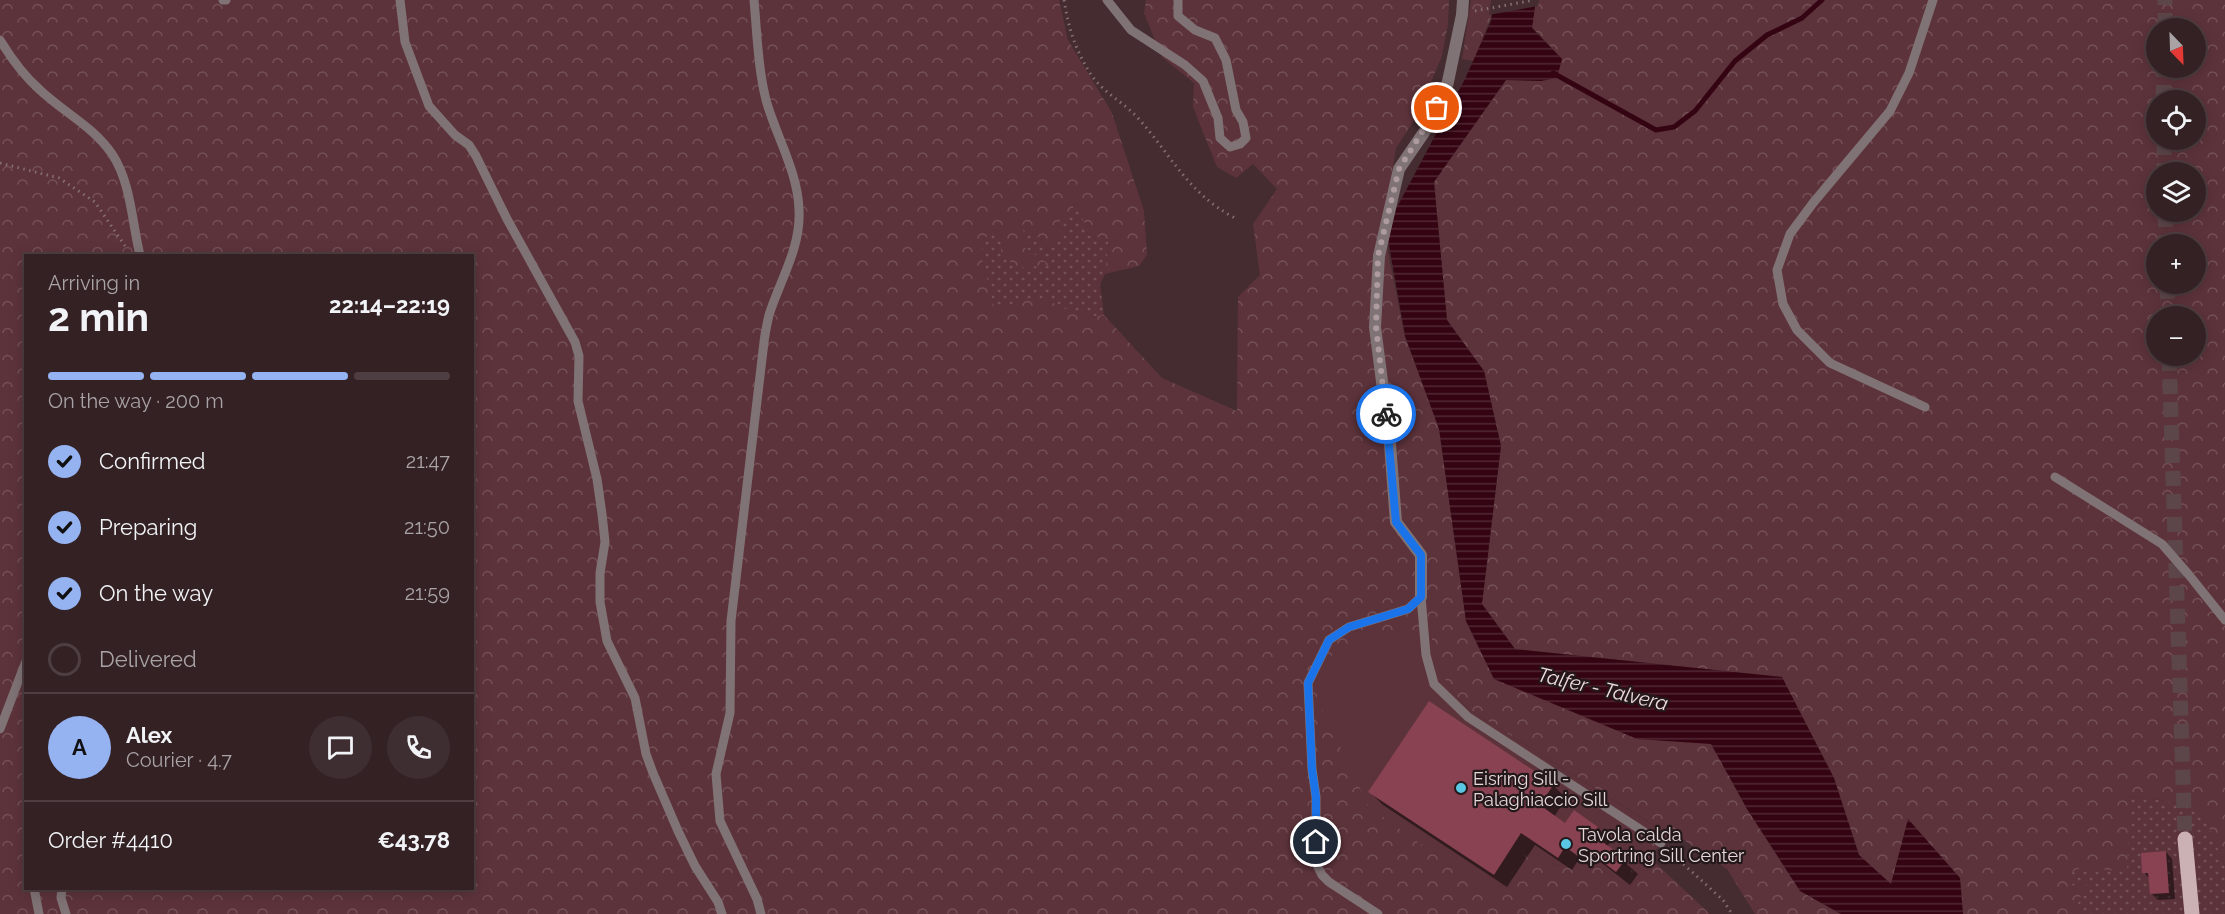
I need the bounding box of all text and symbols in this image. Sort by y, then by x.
north arrow [2146,18,2206,78]
map controls [2146,18,2206,366]
pin [1411,82,1462,133]
button: locate [2146,90,2206,150]
icon: bag [1420,91,1453,124]
button: layers [2146,162,2206,222]
button: + [2146,234,2206,294]
text: Arriving in [48,271,140,295]
text: 22:14–22:19 [329,292,450,318]
text: 2 min [48,294,149,340]
button: − [2146,306,2206,366]
courier [1356,384,1416,444]
text: On the way · 200 m [48,389,224,413]
icon: bike [1370,398,1403,431]
icon: check [48,445,81,478]
text: Confirmed [99,448,206,474]
text: 21:47 [406,449,450,473]
icon: check [48,511,81,544]
text: Preparing [99,514,197,540]
text: 21:50 [404,515,450,539]
icon: check [48,577,81,610]
text: On the way [99,580,213,606]
text: 21:59 [405,581,450,605]
text: Delivered [99,646,197,672]
water label: Talfer - Talvera [1535,662,1671,716]
button: chat [309,716,372,779]
button: phone [387,716,450,779]
text: Alex [126,722,172,748]
text: A [72,734,87,760]
text: Courier · 4.7 [126,748,232,772]
place label: Eisring Sill - Palaghiaccio Sill [1473,768,1608,810]
marker: Eisring Sill - Palaghiaccio Sill [1454,781,1468,795]
pin [1290,816,1341,867]
place label: Tavola calda Sportring Sill Center [1578,824,1745,866]
icon: home [1299,825,1332,858]
text: Order #4410 [48,827,173,853]
text: €43.78 [377,827,450,853]
marker: Tavola calda Sportring Sill Center [1559,837,1573,851]

